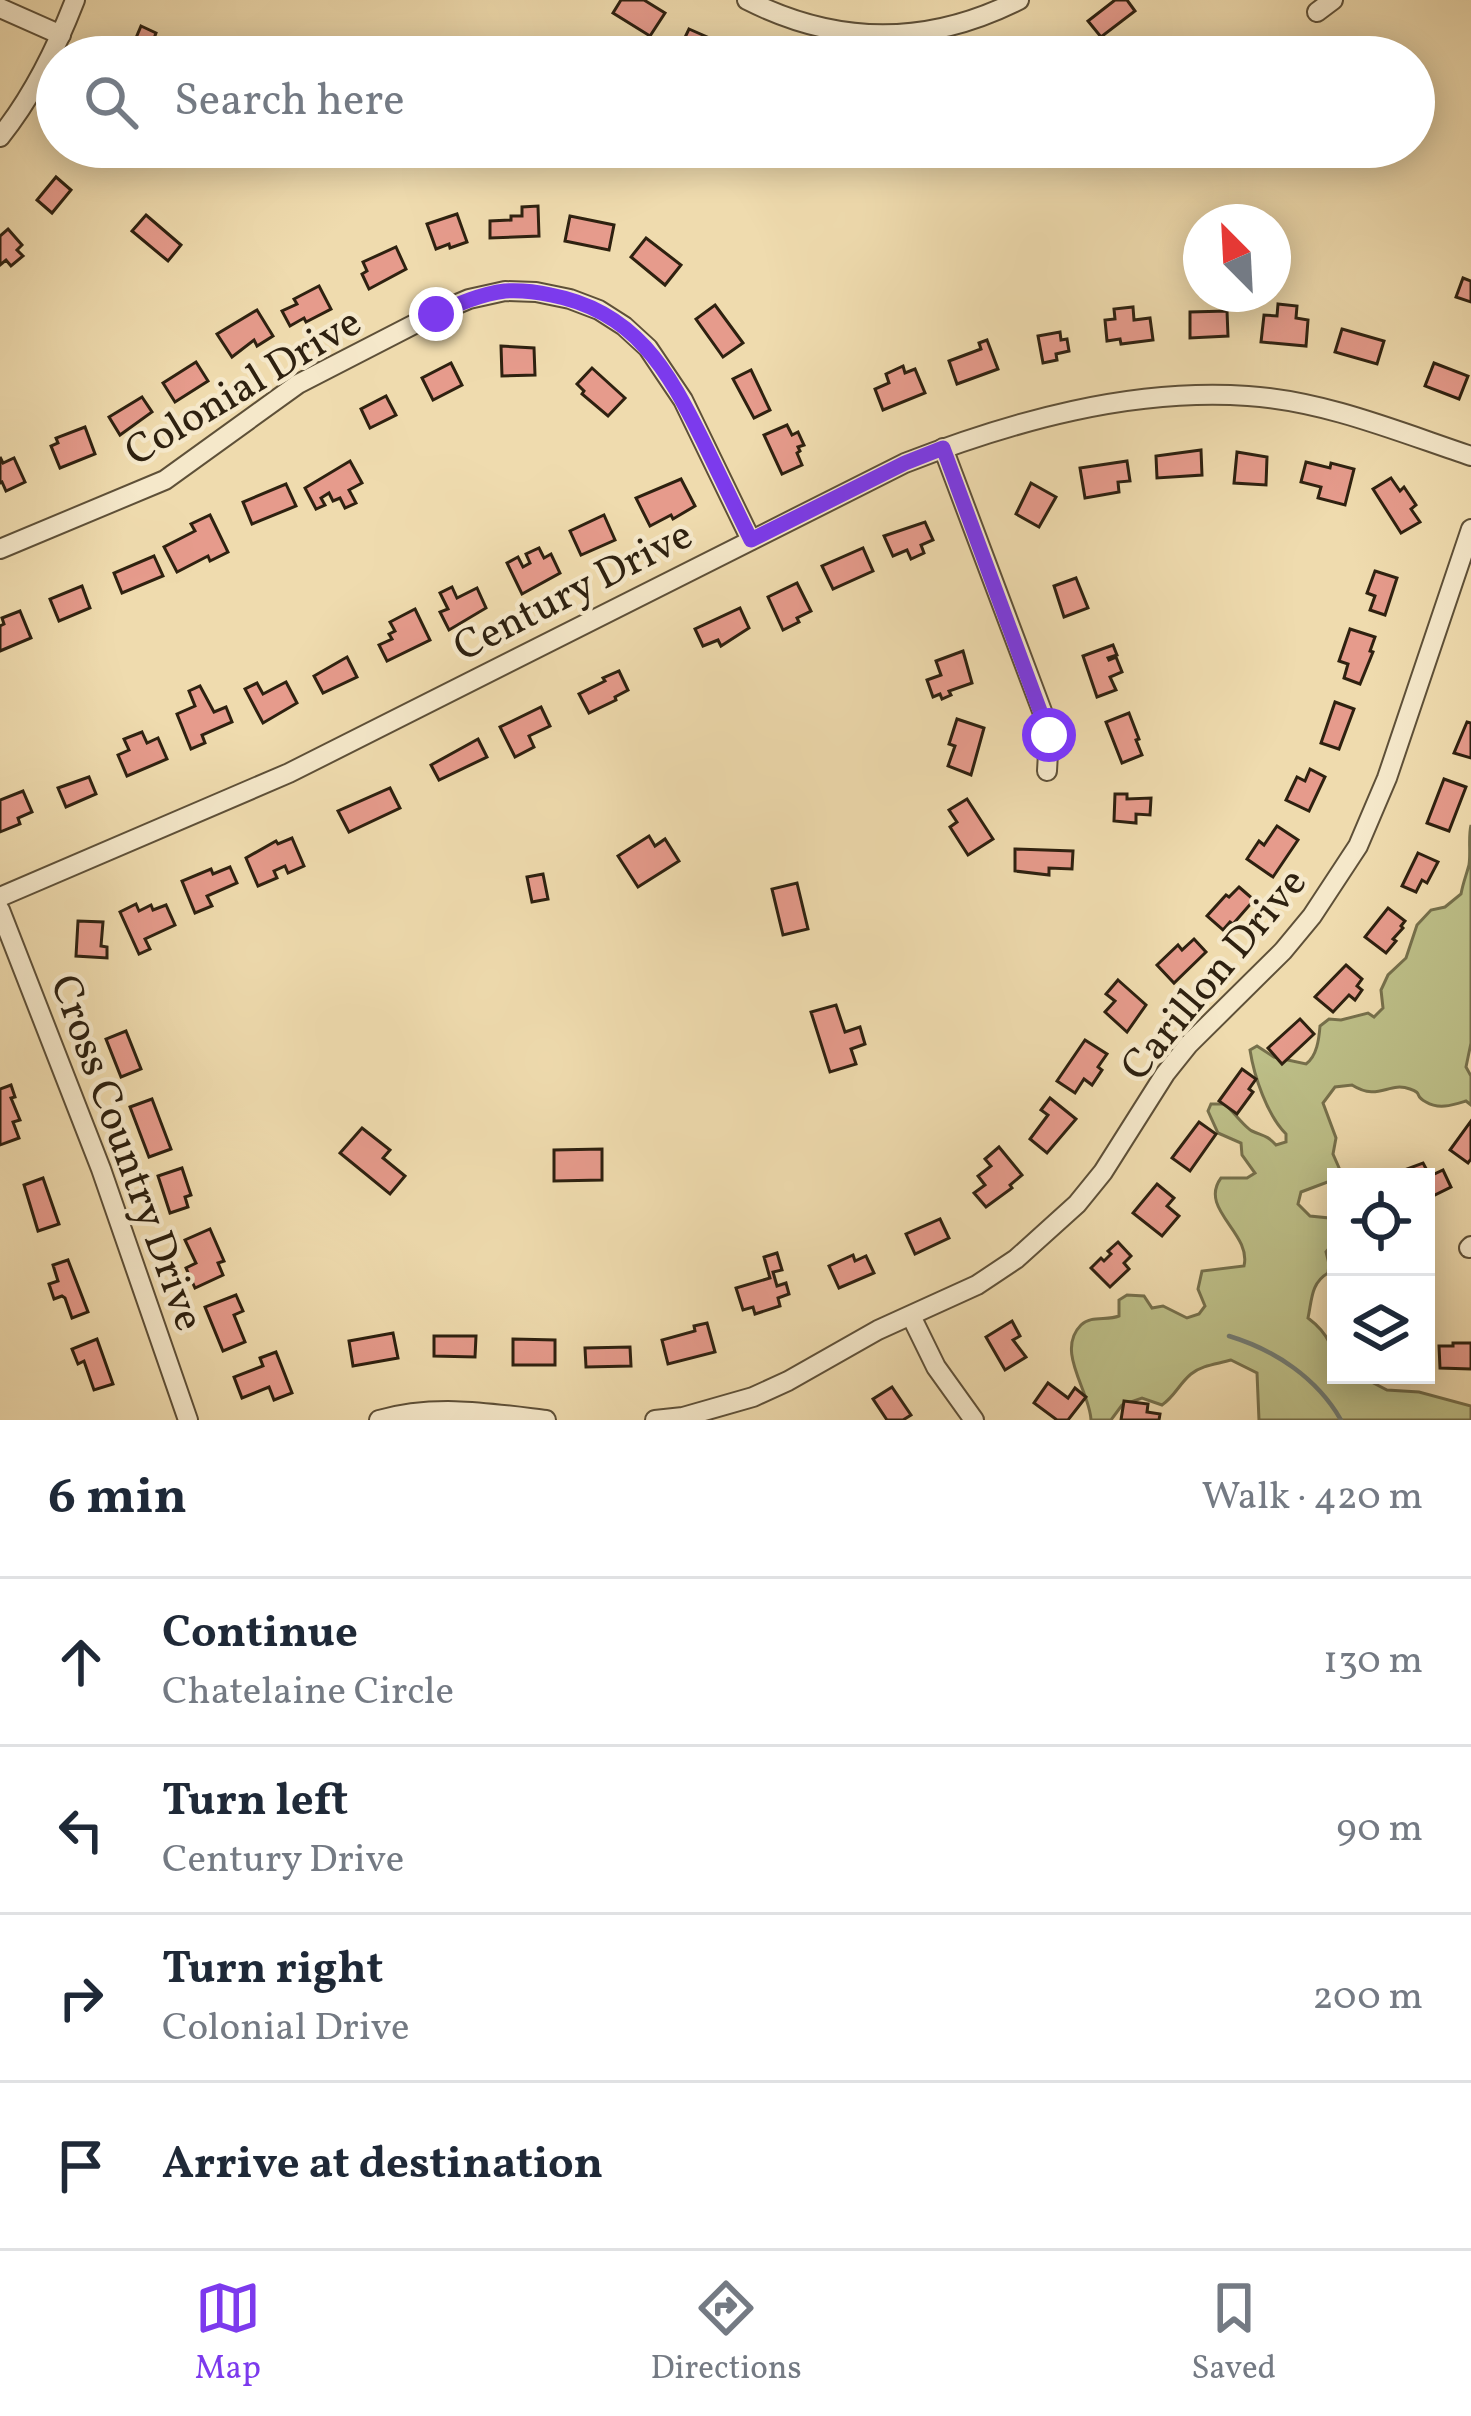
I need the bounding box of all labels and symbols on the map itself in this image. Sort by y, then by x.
north arrow [1183,204,1291,312]
route end [409,287,463,341]
street label: Colonial Drive [115,295,374,483]
street label: Century Drive [444,508,704,679]
route start [1022,708,1076,762]
street label: Carillon Drive [1109,857,1322,1095]
street label: Cross Country Drive [33,967,217,1340]

